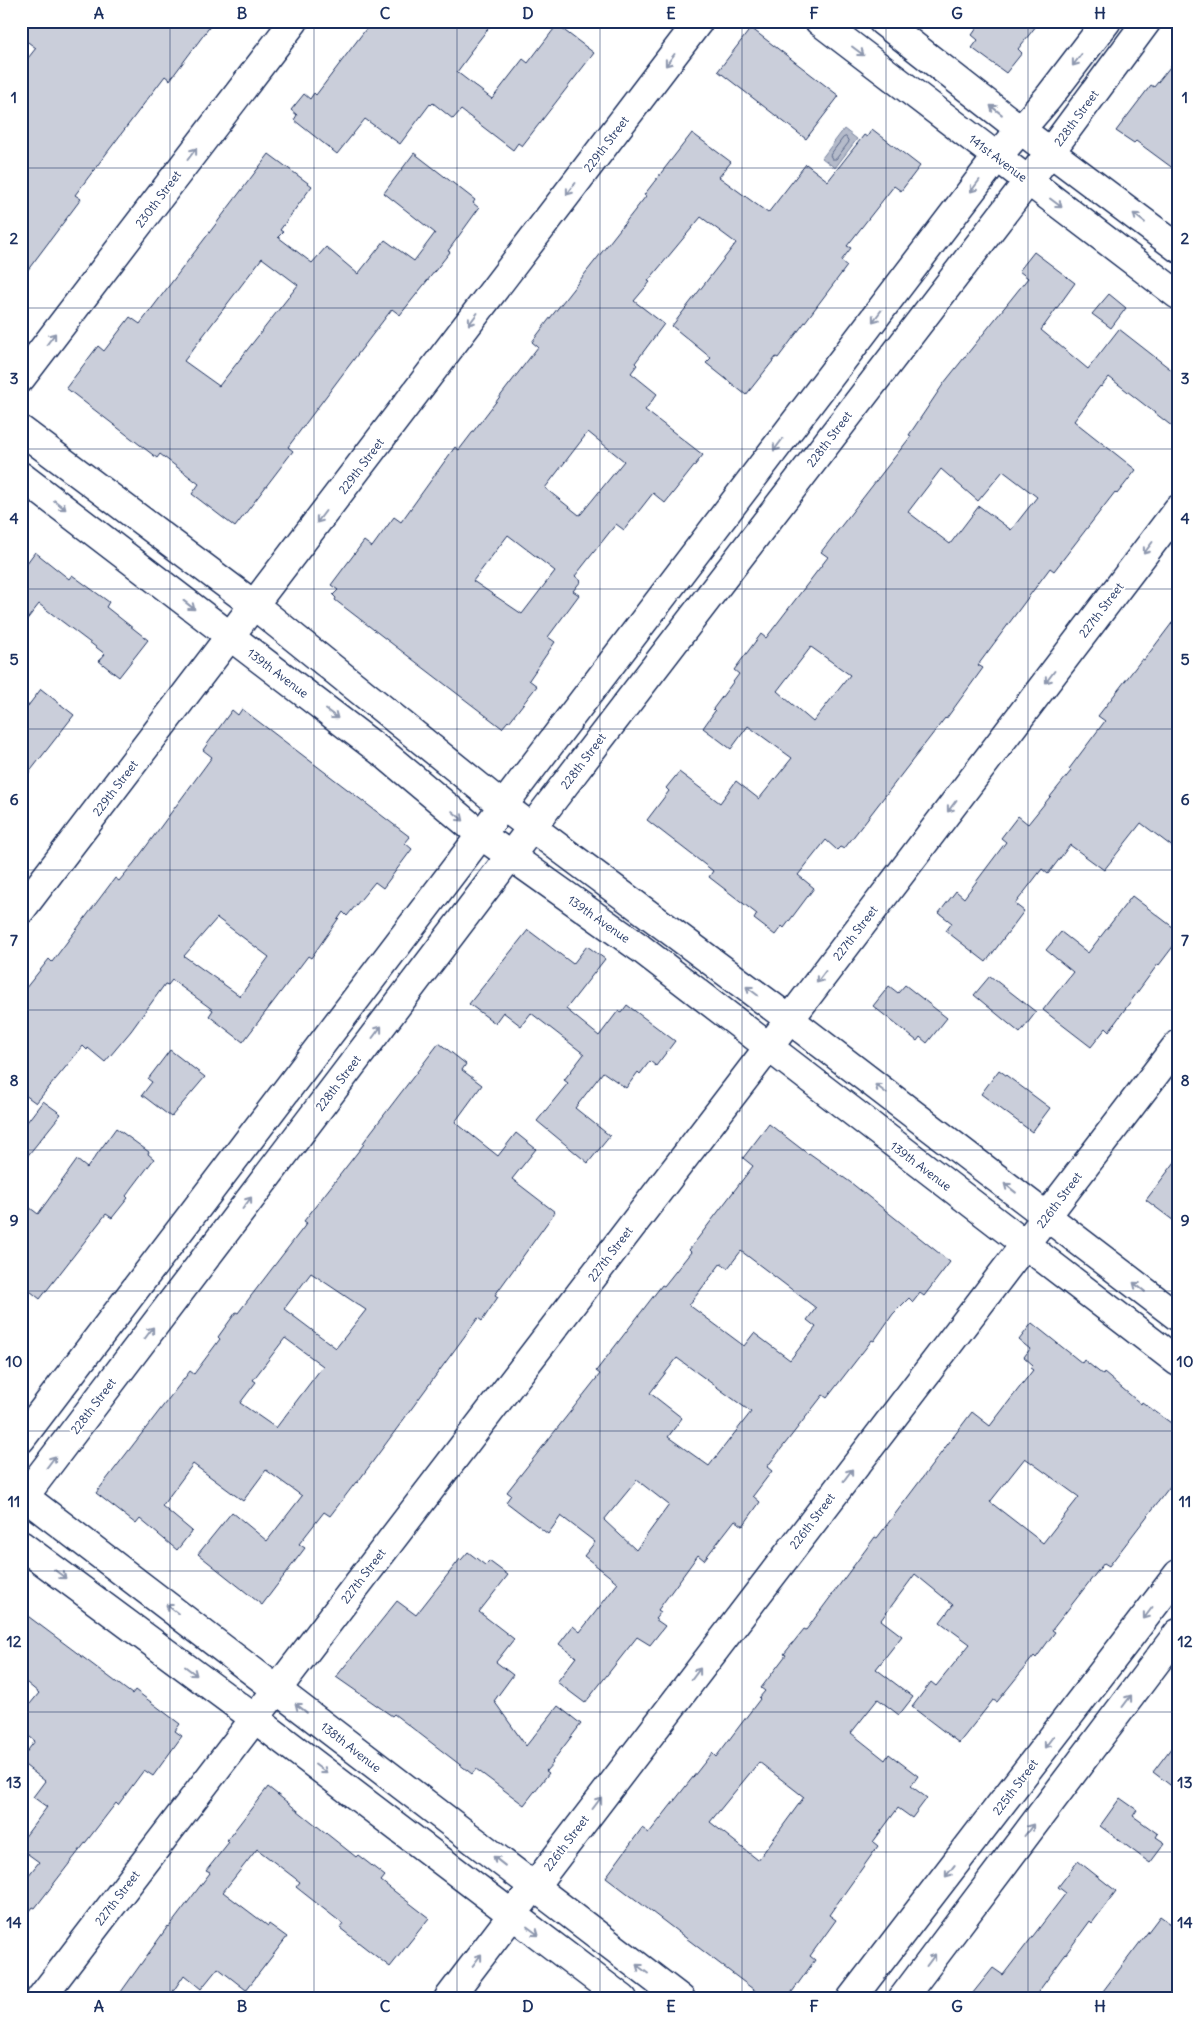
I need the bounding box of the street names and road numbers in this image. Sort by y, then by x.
street label: 228th Street [1051,87,1101,149]
street label: 229th Street [580,113,632,175]
street label: 141st Avenue [966,131,1030,185]
street label: 230th Street [132,168,184,230]
street label: 228th Street [803,408,855,470]
street label: 229th Street [335,435,387,497]
street label: 227th Street [1075,580,1127,640]
street label: 139th Avenue [245,645,311,701]
street label: 228th Street [557,730,609,792]
street label: 229th Street [89,757,141,819]
street label: 139th Avenue [565,892,633,946]
street label: 227th Street [829,903,881,963]
street label: 228th Street [312,1052,364,1114]
street label: 139th Avenue [888,1138,954,1194]
street label: 226th Street [1033,1169,1085,1231]
street label: 227th Street [584,1224,636,1284]
street label: 228th Street [67,1375,119,1437]
street label: 226th Street [786,1490,838,1552]
street label: 227th Street [337,1546,389,1606]
street label: 138th Avenue [318,1719,384,1775]
street label: 225th Street [989,1756,1041,1818]
street label: 226th Street [540,1812,592,1874]
street label: 227th Street [91,1868,143,1928]

